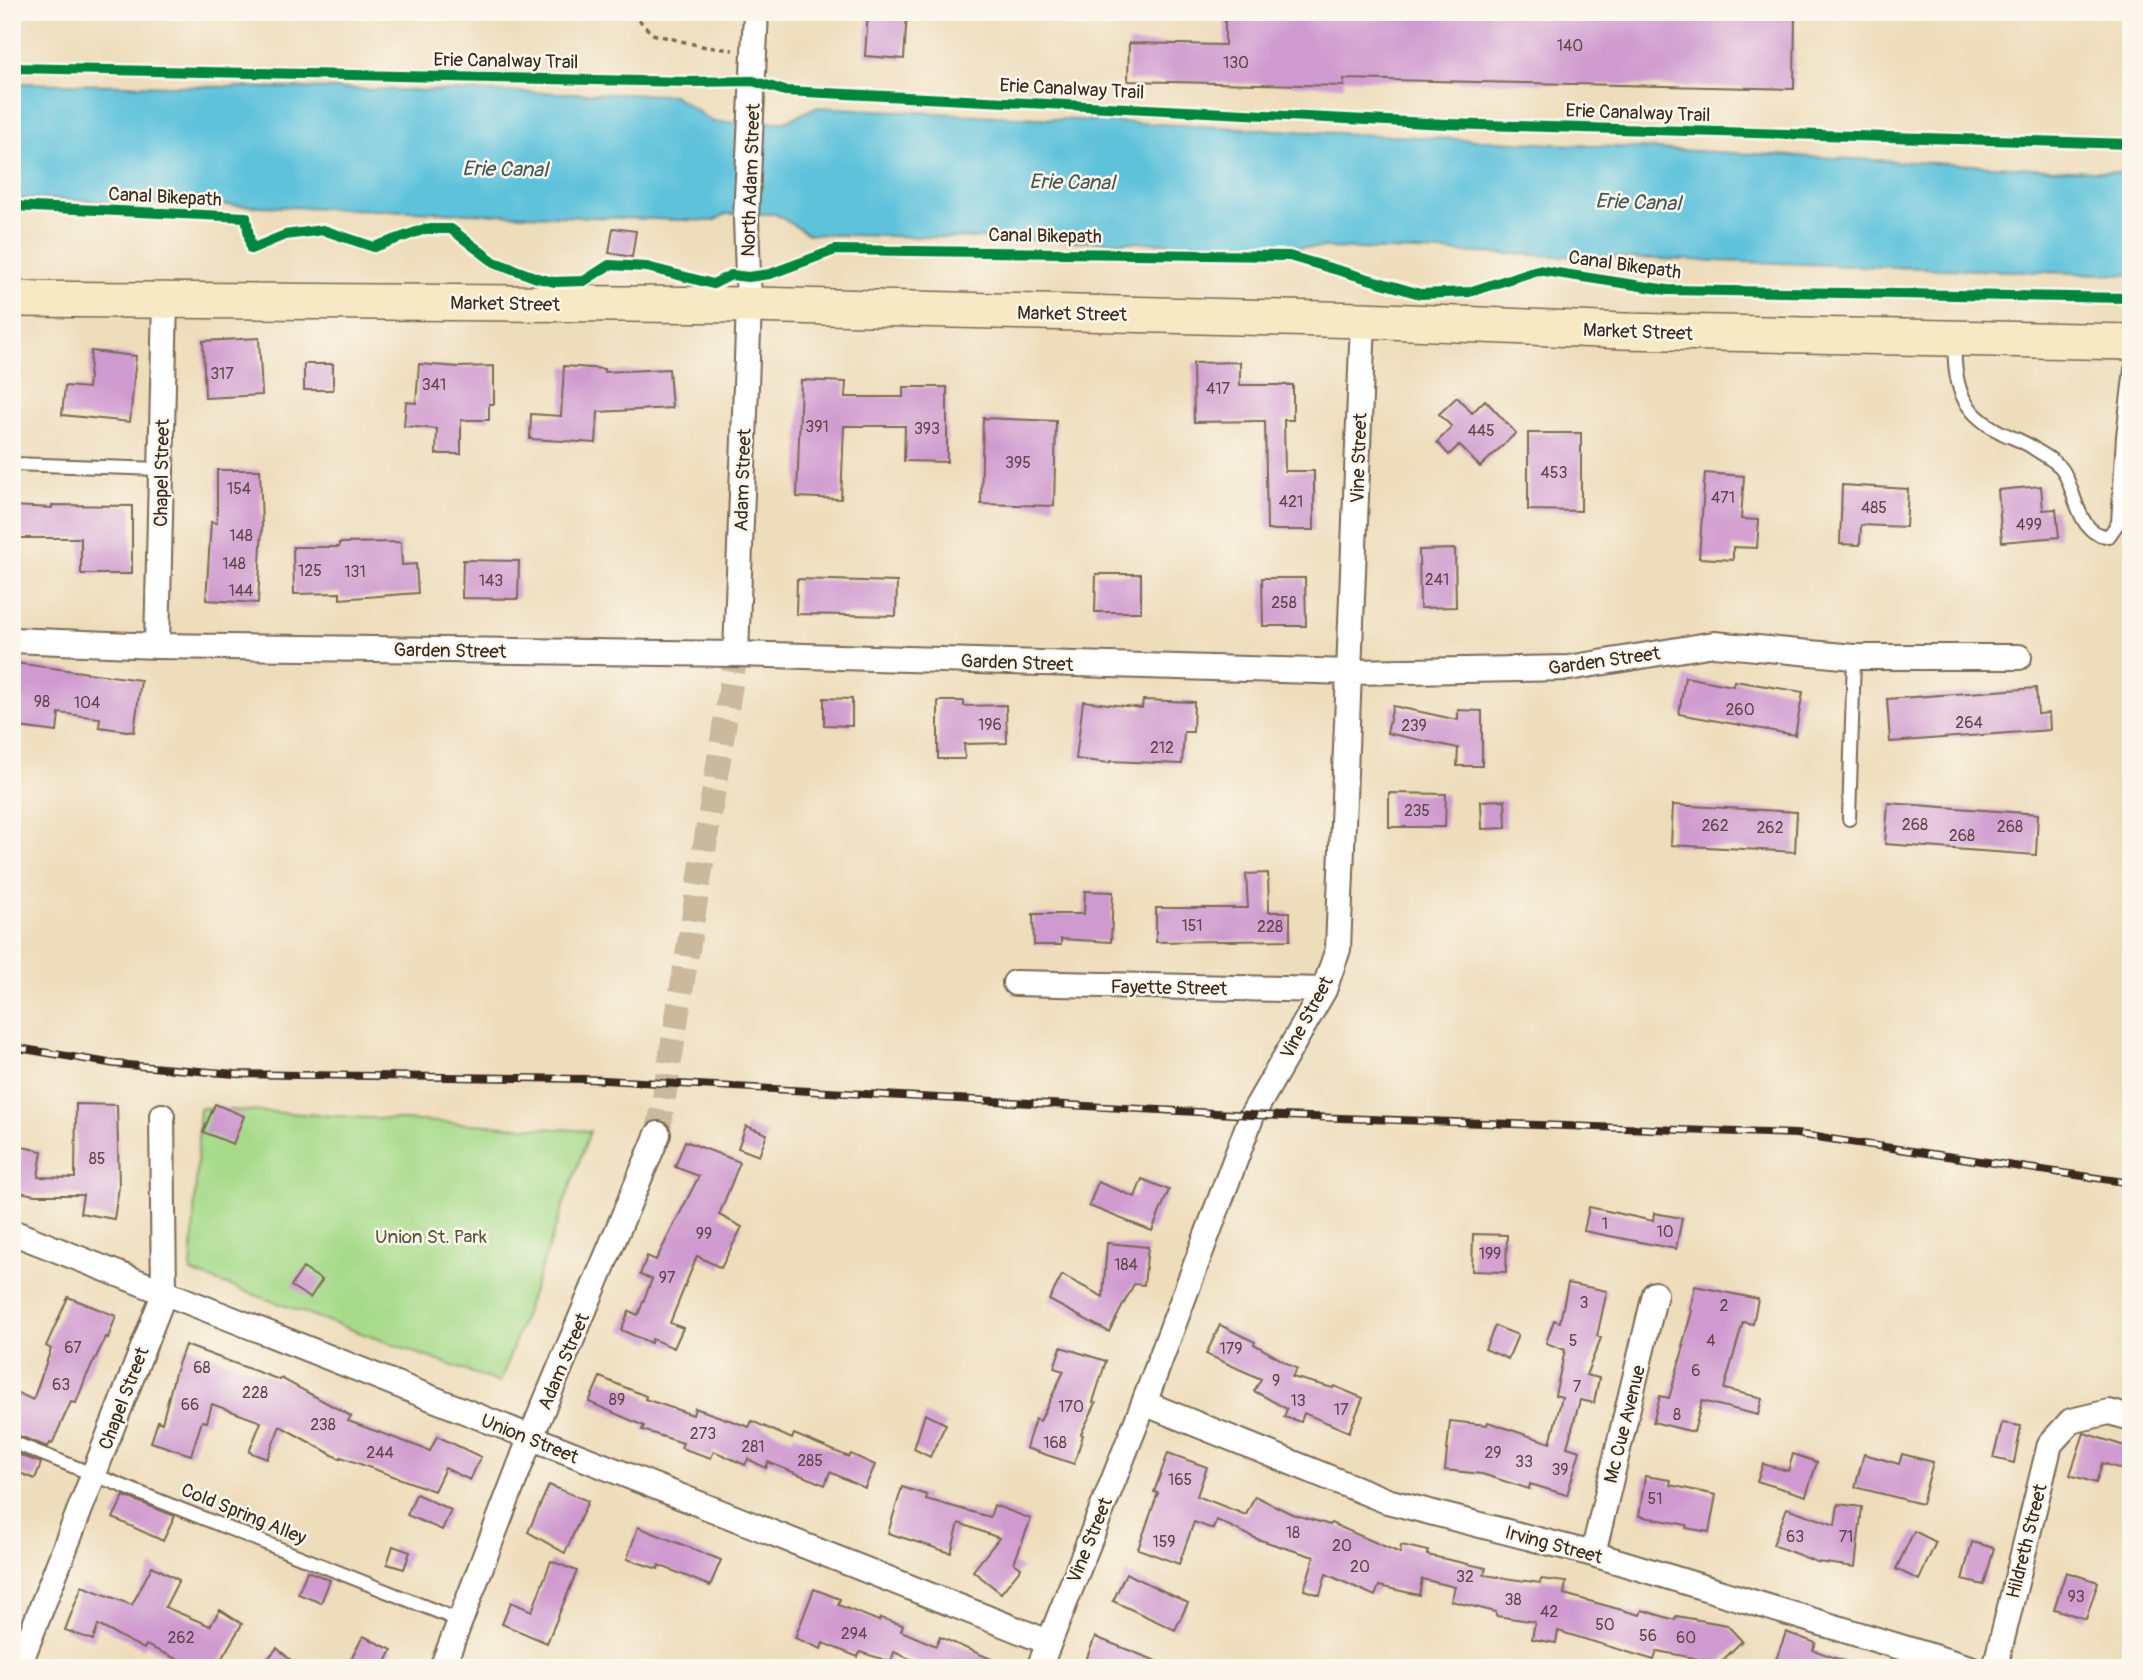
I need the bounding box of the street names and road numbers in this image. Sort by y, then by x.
street label: Erie Canalway Trail [433,48,579,74]
street label: Erie Canalway Trail [999,73,1145,105]
street label: Erie Canalway Trail [1565,98,1711,128]
street label: North Adam Street [736,103,766,257]
street label: Canal Bikepath [108,182,222,212]
street label: Canal Bikepath [988,223,1102,249]
street label: Canal Bikepath [1567,245,1683,285]
street label: Market Street [450,291,560,317]
street label: Market Street [1017,301,1127,327]
street label: Market Street [1583,318,1694,346]
street label: Vine Street [1345,412,1373,504]
street label: Chapel Street [149,418,175,527]
street label: Adam Street [729,428,757,532]
street label: Garden Street [393,638,507,664]
street label: Garden Street [1547,641,1662,681]
street label: Garden Street [960,649,1074,677]
street label: Vine Street [1275,972,1339,1063]
street label: Fayette Street [1110,975,1228,1001]
street label: Adam Street [533,1309,595,1413]
street label: Chapel Street [93,1343,155,1453]
street label: Mc Cue Avenue [1599,1362,1651,1486]
street label: Union Street [477,1408,582,1469]
street label: Cold Spring Alley [177,1478,310,1550]
street label: Hildreth Street [2001,1481,2053,1601]
street label: Vine Street [1062,1494,1118,1587]
street label: Irving Street [1502,1520,1605,1570]

